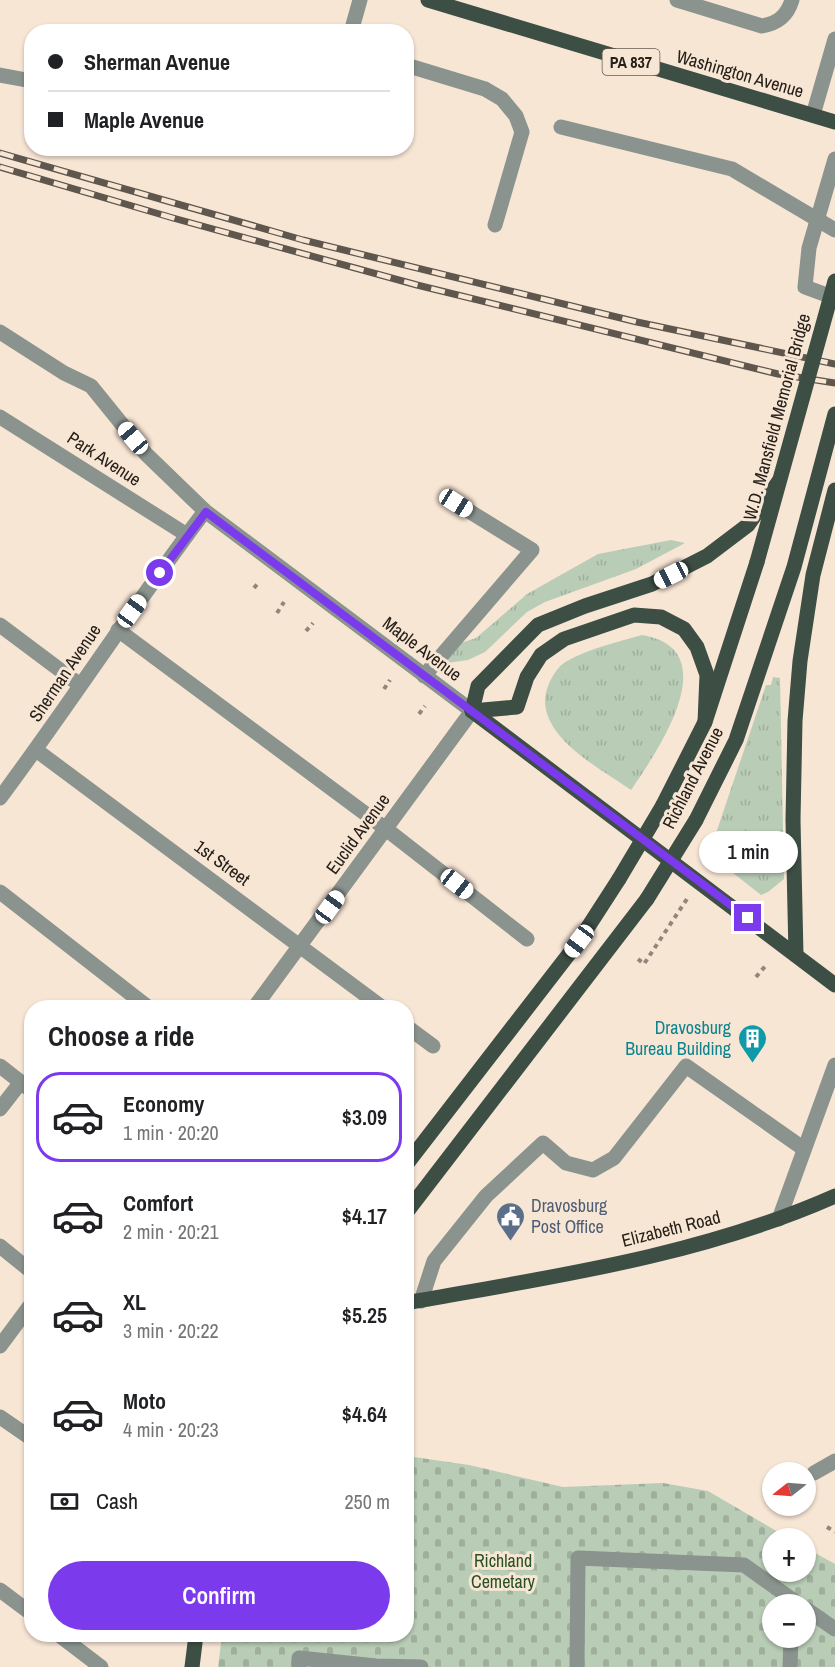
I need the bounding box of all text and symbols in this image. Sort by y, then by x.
street label: Washington Avenue [674,43,807,104]
text: Sherman Avenue [84,47,230,77]
road number: PA 837 [602,49,660,75]
text: Maple Avenue [84,105,204,135]
street label: W.D. Mansfield Memorial Bridge [737,311,816,523]
car [115,418,151,458]
street label: Park Avenue [62,425,146,492]
car [436,486,476,520]
route start [146,559,173,586]
car [651,559,691,591]
car [114,591,150,631]
street label: Maple Avenue [378,611,467,687]
street label: Sherman Avenue [23,619,107,727]
street label: Richland Avenue [656,722,729,833]
street label: Euclid Avenue [320,788,395,879]
callout: 1 min [698,831,798,873]
street label: 1st Street [189,834,255,891]
text: 1 min [727,838,770,865]
car [437,866,477,902]
car [312,887,348,927]
route end [734,904,761,931]
car [561,921,597,961]
place label: Dravosburg Bureau Building [625,1015,732,1061]
text: Choose a ride [48,1018,194,1054]
building icon: Dravosburg Bureau Building [736,1022,768,1064]
text: Economy [123,1089,204,1119]
icon: car [51,1090,105,1144]
text: $3.09 [342,1102,387,1132]
text: 1 min · 20:20 [123,1119,219,1146]
text: Comfort [123,1188,193,1218]
icon: car [51,1189,105,1243]
place label: Dravosburg Post Office [531,1193,608,1239]
public building icon: Dravosburg Post Office [494,1200,526,1242]
text: $4.17 [342,1201,387,1231]
street label: Elizabeth Road [619,1204,723,1253]
text: 2 min · 20:21 [123,1218,219,1245]
text: XL [123,1287,146,1317]
icon: car [51,1288,105,1342]
text: $5.25 [342,1300,387,1330]
text: 3 min · 20:22 [123,1317,219,1344]
text: Moto [123,1386,166,1416]
icon: car [51,1387,105,1441]
text: $4.64 [342,1399,387,1429]
text: 4 min · 20:23 [123,1416,219,1443]
north arrow [762,1462,816,1516]
map controls [762,1462,816,1648]
icon: cash [48,1485,81,1518]
text: Cash [96,1486,138,1516]
text: 250 m [344,1488,390,1515]
button: + [762,1528,816,1582]
park label: Richland Cemetary [471,1548,536,1594]
button: Confirm [48,1561,390,1630]
button: − [762,1594,816,1648]

